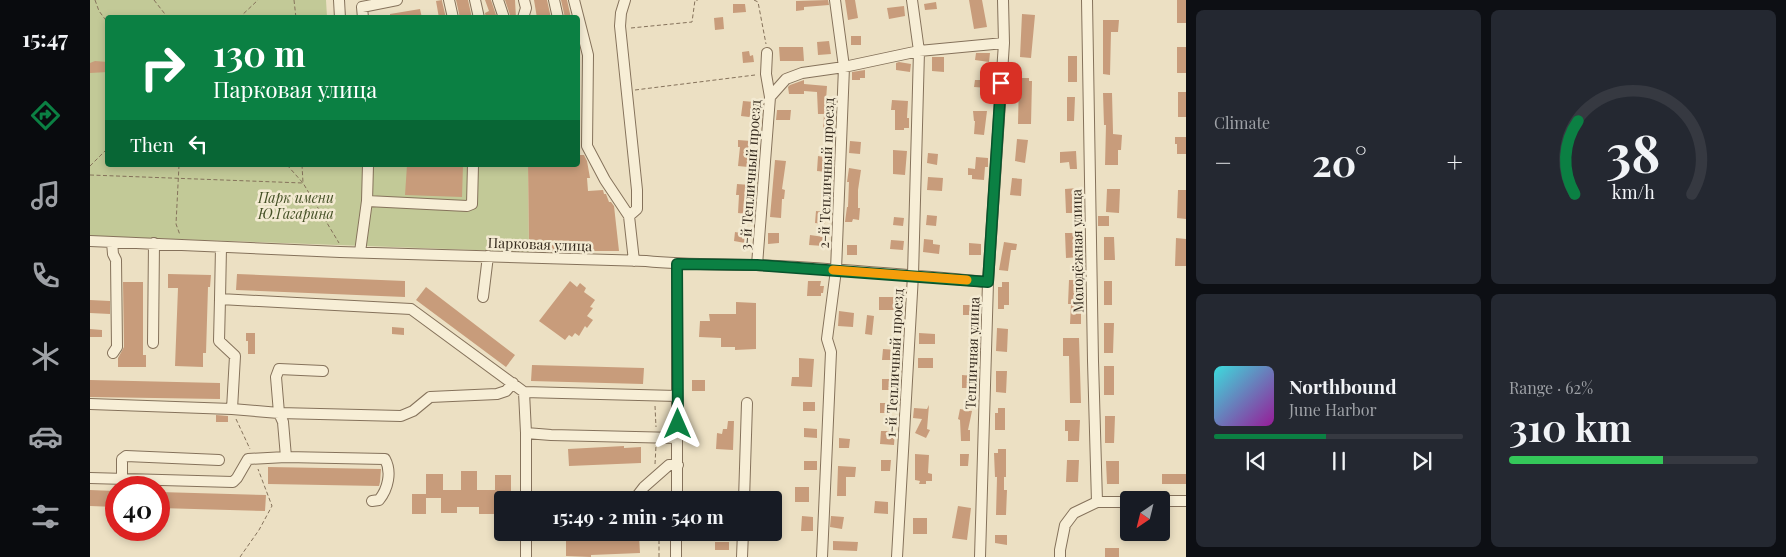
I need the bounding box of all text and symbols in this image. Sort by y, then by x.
text: 15:47 [22,23,68,53]
text: 130 m [213,29,306,76]
icon: right [130,35,195,100]
pin [980,62,1022,104]
icon: arrive [987,69,1015,97]
text: Парковая улица [213,74,377,104]
street label: 2-й Тепличный проезд [814,97,838,249]
icon: directions [28,98,63,133]
street label: 3-й Тепличный проезд [735,99,765,251]
text: Climate [1214,112,1270,133]
text: 38 [1606,117,1661,186]
icon: left [184,130,212,158]
text: Then [130,131,174,157]
text: 20° [1312,136,1367,187]
text: − [1214,143,1232,180]
text: + [1447,143,1463,180]
icon: music [28,178,63,213]
text: km/h [1612,180,1655,203]
park label: Парк имени Ю.Гагарина [257,188,334,223]
street label: Молодёжная улица [1066,189,1088,313]
street label: Парковая улица [487,233,593,255]
icon: phone [28,258,63,293]
street label: 1-й Тепличный проезд [881,287,907,438]
street label: Тепличная улица [961,296,983,410]
icon: climate [28,339,63,374]
text: Northbound [1289,373,1397,399]
text: Range · 62% [1509,377,1593,398]
position arrow [651,397,703,449]
text: June Harbor [1289,399,1377,420]
text: 310 km [1509,401,1632,452]
icon: car [28,419,63,454]
icon: previous [1242,447,1270,475]
icon: pause [1325,447,1353,475]
icon: next [1408,447,1436,475]
speed limit sign: 40 [105,476,170,541]
north arrow [1120,491,1170,541]
map controls [1120,491,1170,541]
icon: filters [28,499,63,534]
text: 15:49 · 2 min · 540 m [552,503,724,529]

